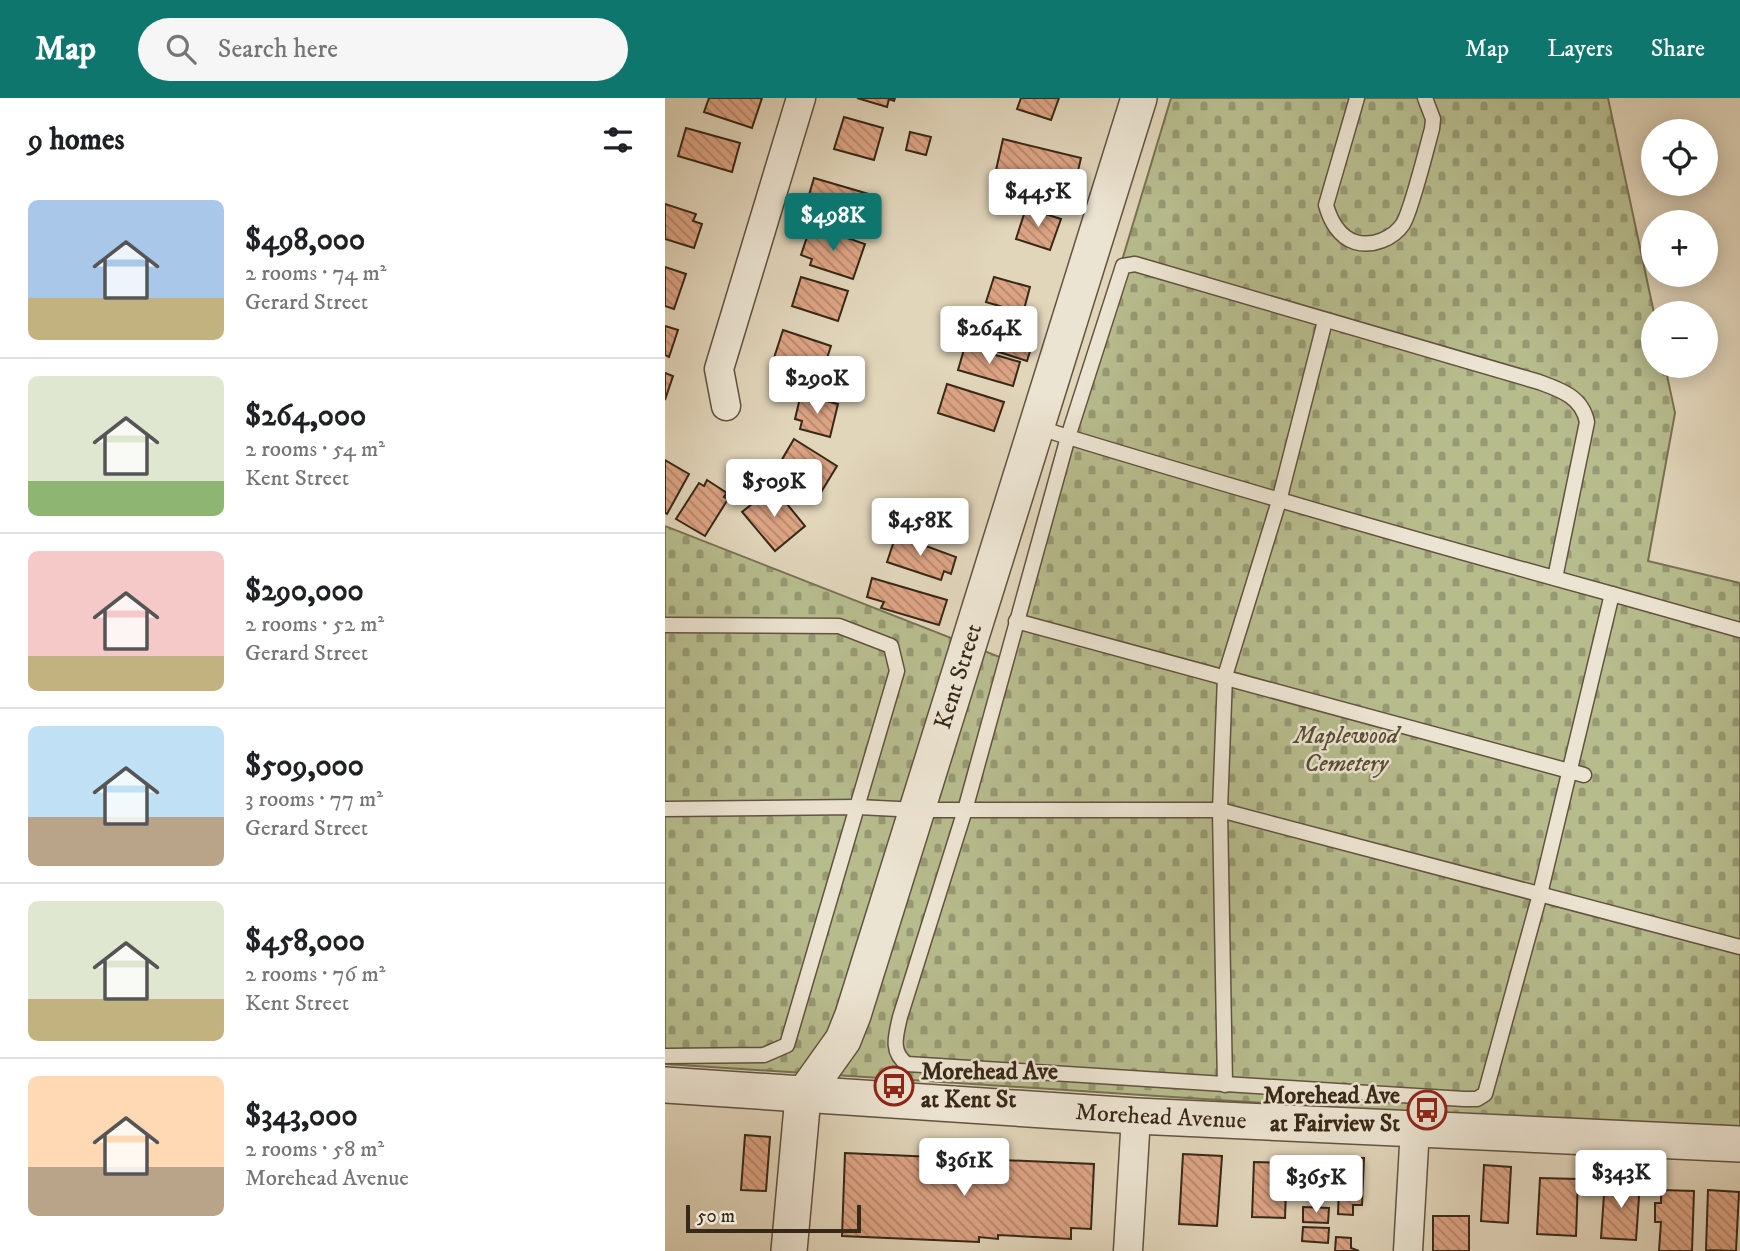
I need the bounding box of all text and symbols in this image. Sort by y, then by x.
search box [138,18,628,81]
text: Map [35,29,96,70]
icon: search [162,30,200,68]
text: Search here [218,33,338,66]
text: Map [1465,34,1509,64]
text: Layers [1547,34,1613,64]
text: Share [1651,34,1705,64]
map controls [1641,119,1718,378]
button: locate [1641,119,1718,196]
icon: filters [599,121,637,159]
text: 9 homes [28,122,125,159]
pin: $445K [989,170,1087,229]
text: $445K [1005,177,1071,206]
pin: $498K [784,194,882,253]
text: $498K [801,201,865,230]
button: + [1641,210,1718,287]
text: $498,000 [245,222,365,259]
icon: home [84,228,168,312]
text: 2 rooms · 74 m² [245,259,386,288]
text: Gerard Street [245,288,368,317]
button: − [1641,301,1718,378]
pin: $264K [940,306,1038,366]
text: $264K [956,314,1022,343]
pin: $290K [768,356,866,416]
text: $290K [785,364,849,393]
text: $264,000 [245,398,366,435]
icon: home [84,404,168,488]
text: 2 rooms · 54 m² [245,435,385,464]
pin: $509K [725,460,823,519]
text: Kent Street [245,464,349,493]
text: $509K [742,467,806,496]
pin: $458K [871,498,969,558]
text: $458K [888,506,952,535]
text: $290,000 [245,573,364,610]
icon: home [84,579,168,663]
text: 2 rooms · 52 m² [245,610,384,639]
street label: Kent Street [928,620,989,733]
text: Gerard Street [245,639,368,668]
park label: Maplewood Cemetery [1292,721,1402,779]
text: $509,000 [245,748,364,785]
icon: home [84,754,168,838]
text: 3 rooms · 77 m² [245,785,383,814]
text: Gerard Street [245,814,368,843]
text: $458,000 [245,923,365,960]
icon: home [84,929,168,1013]
text: 2 rooms · 76 m² [245,960,385,989]
text: Kent Street [245,989,349,1018]
place label: Morehead Ave at Kent St [921,1057,1058,1115]
bus stop icon: Morehead Ave at Kent St [873,1065,915,1107]
place label: Morehead Ave at Fairview St [1263,1081,1400,1139]
bus stop icon: Morehead Ave at Fairview St [1406,1089,1448,1131]
street label: Morehead Avenue [1075,1097,1247,1136]
text: $343,000 [245,1098,358,1135]
icon: home [84,1104,168,1188]
text: 2 rooms · 58 m² [245,1135,384,1164]
pin: $361K [915,1138,1013,1198]
text: $361K [935,1146,993,1175]
pin: $343K [1572,1150,1670,1210]
pin: $365K [1267,1156,1365,1215]
text: $343K [1591,1158,1651,1187]
text: $365K [1286,1163,1346,1192]
text: Morehead Avenue [245,1164,409,1193]
scale bar [686,1202,861,1234]
text: 50 m [697,1205,735,1228]

